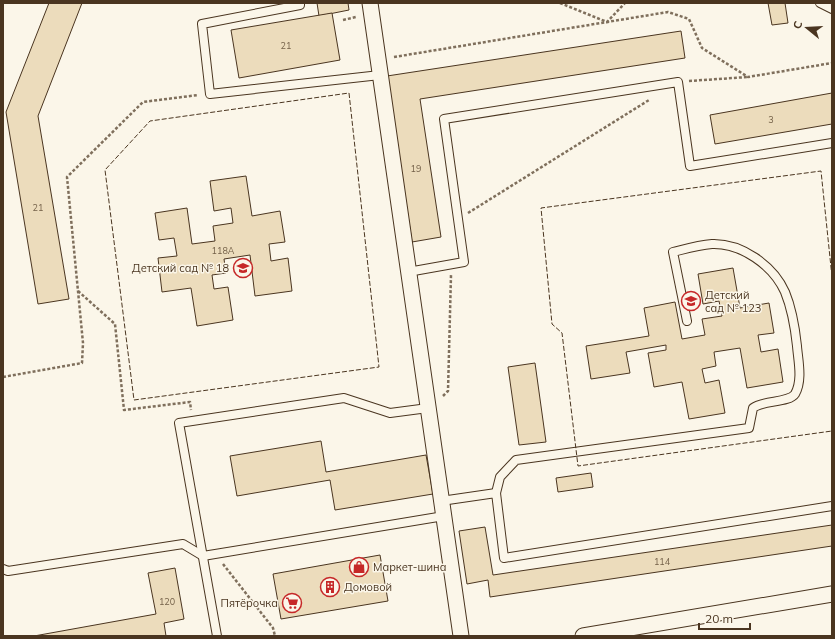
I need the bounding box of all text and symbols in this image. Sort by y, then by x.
north arrow [787,8,827,48]
text: С [790,19,805,31]
house number: 21 [281,40,291,51]
house number: 3 [768,114,774,125]
house number: 19 [411,163,421,174]
house number: 21 [33,202,43,213]
house number: 118А [212,245,235,256]
school or university icon: Детский сад № 18 [232,257,254,279]
place label: Детский сад № 18 [132,261,229,275]
place label: Детский сад № 123 [705,288,761,315]
school or university icon: Детский сад № 123 [680,290,702,312]
shop icon: Маркет-шина [348,556,370,578]
house number: 114 [654,556,671,567]
place label: Маркет-шина [373,560,446,574]
building icon: Домовой [319,576,341,598]
place label: Домовой [344,580,392,594]
supermarket icon: Пятёрочка [281,592,303,614]
house number: 120 [159,596,175,607]
place label: Пятёрочка [221,596,278,610]
scale bar [699,605,750,631]
text: 20 m [705,611,733,626]

